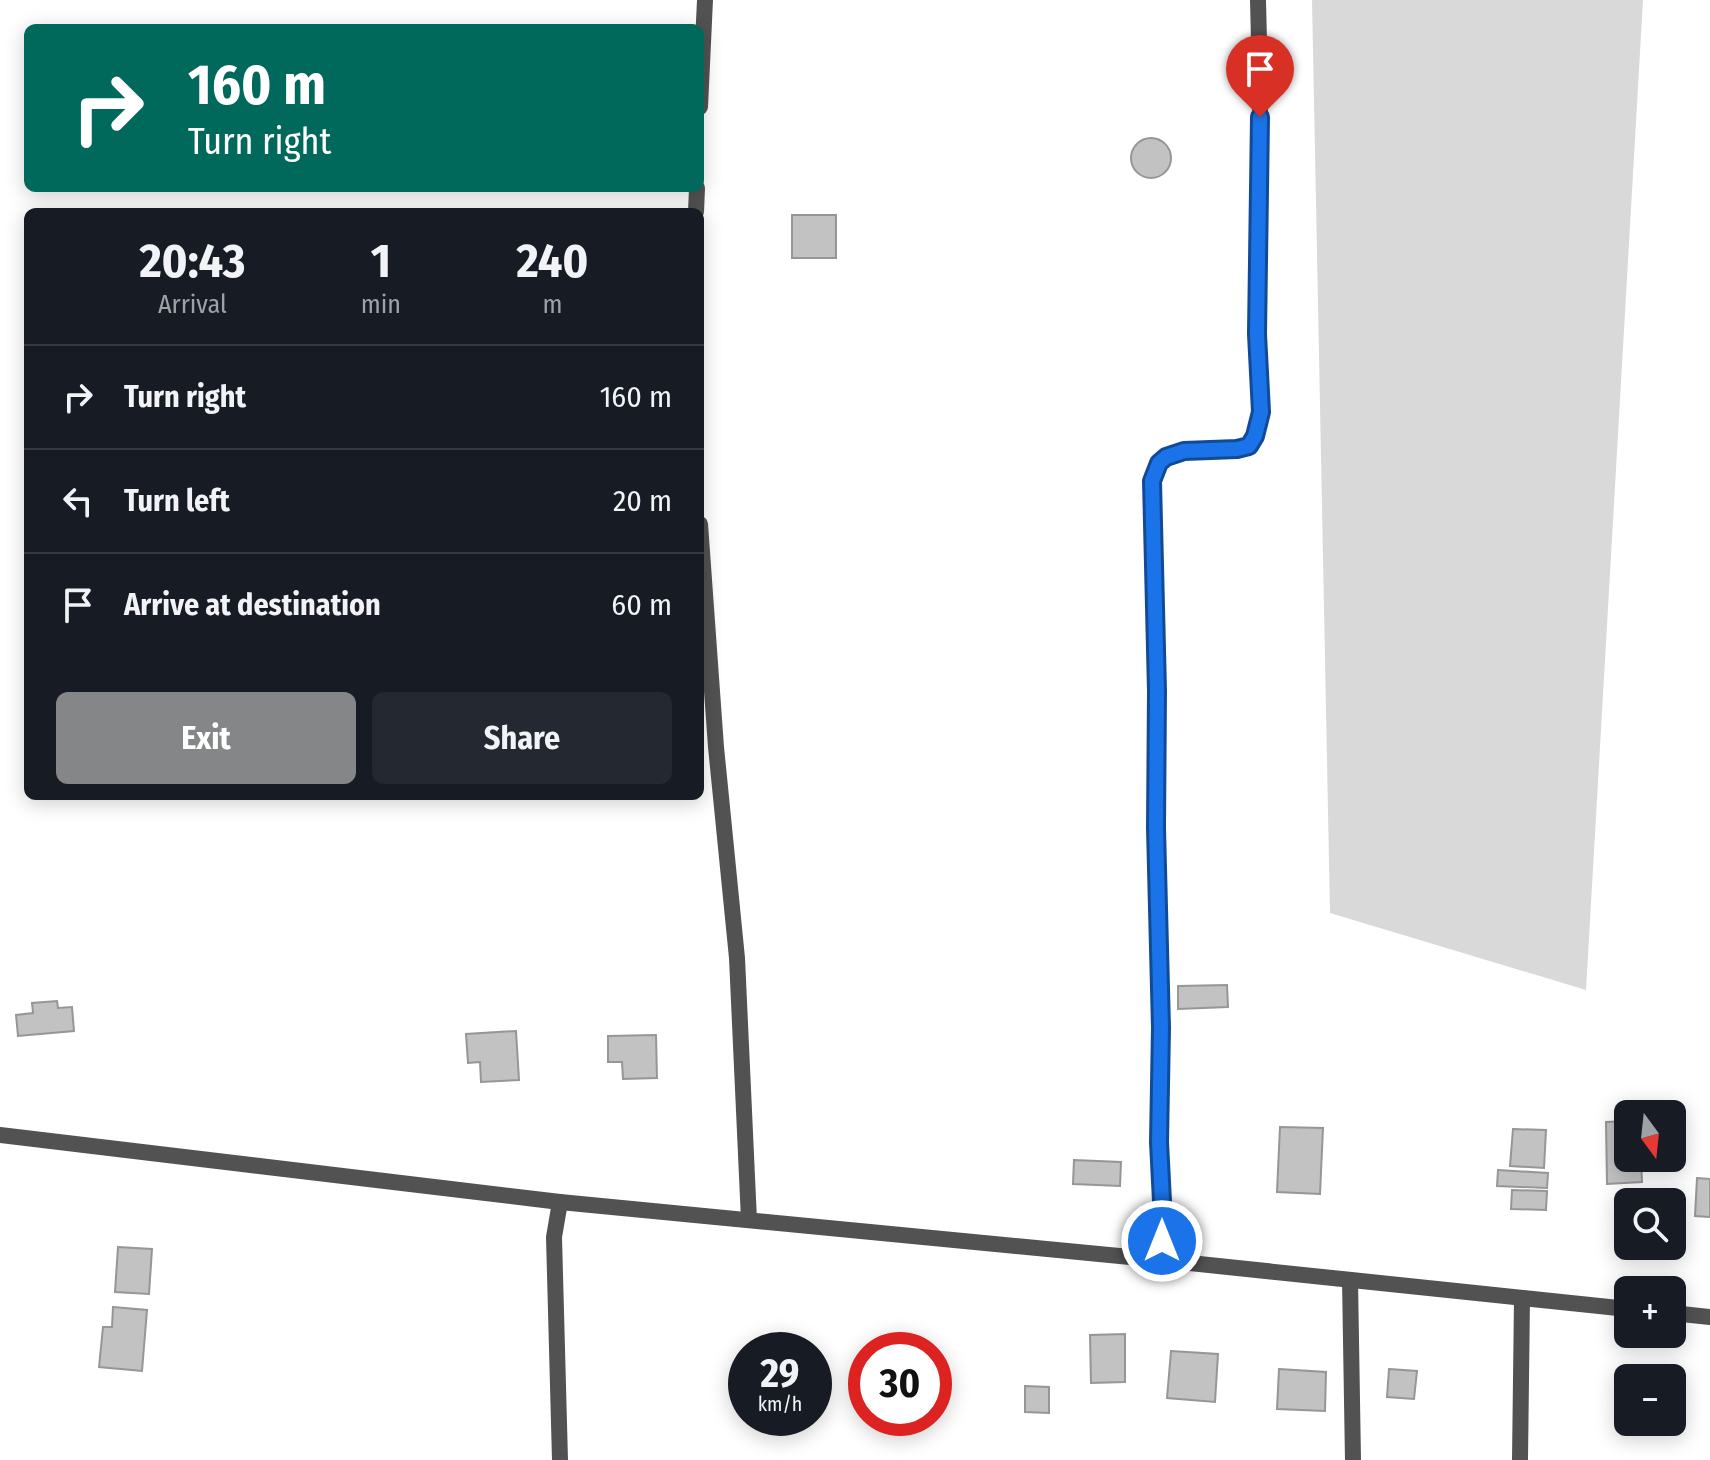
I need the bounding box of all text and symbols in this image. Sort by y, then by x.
pin [1226,35,1294,117]
icon: arrive [1238,47,1282,91]
text: 160 m [188,52,326,119]
icon: right [56,56,160,160]
text: Turn right [188,120,331,164]
text: 20:43 [139,232,245,290]
text: 1 [371,232,391,290]
text: 240 [516,232,589,290]
text: Arrival [158,289,227,320]
text: min [361,289,401,320]
text: m [543,289,563,320]
icon: right [56,375,100,419]
text: Turn right [124,379,246,415]
text: 160 m [600,379,672,415]
icon: left [56,479,100,523]
text: Turn left [124,483,230,519]
text: 20 m [613,483,672,519]
icon: arrive [56,583,100,627]
text: Arrive at destination [124,587,381,623]
text: 60 m [611,587,672,623]
button: Exit [56,692,356,784]
button: Share [372,692,672,784]
north arrow [1614,1100,1686,1172]
map controls [1614,1100,1686,1436]
button: search [1614,1188,1686,1260]
position arrow [1120,1199,1204,1283]
button: + [1614,1276,1686,1348]
speed limit sign: 30 [848,1332,952,1436]
text: 29 [760,1350,799,1398]
button: − [1614,1364,1686,1436]
text: km/h [758,1392,802,1416]

